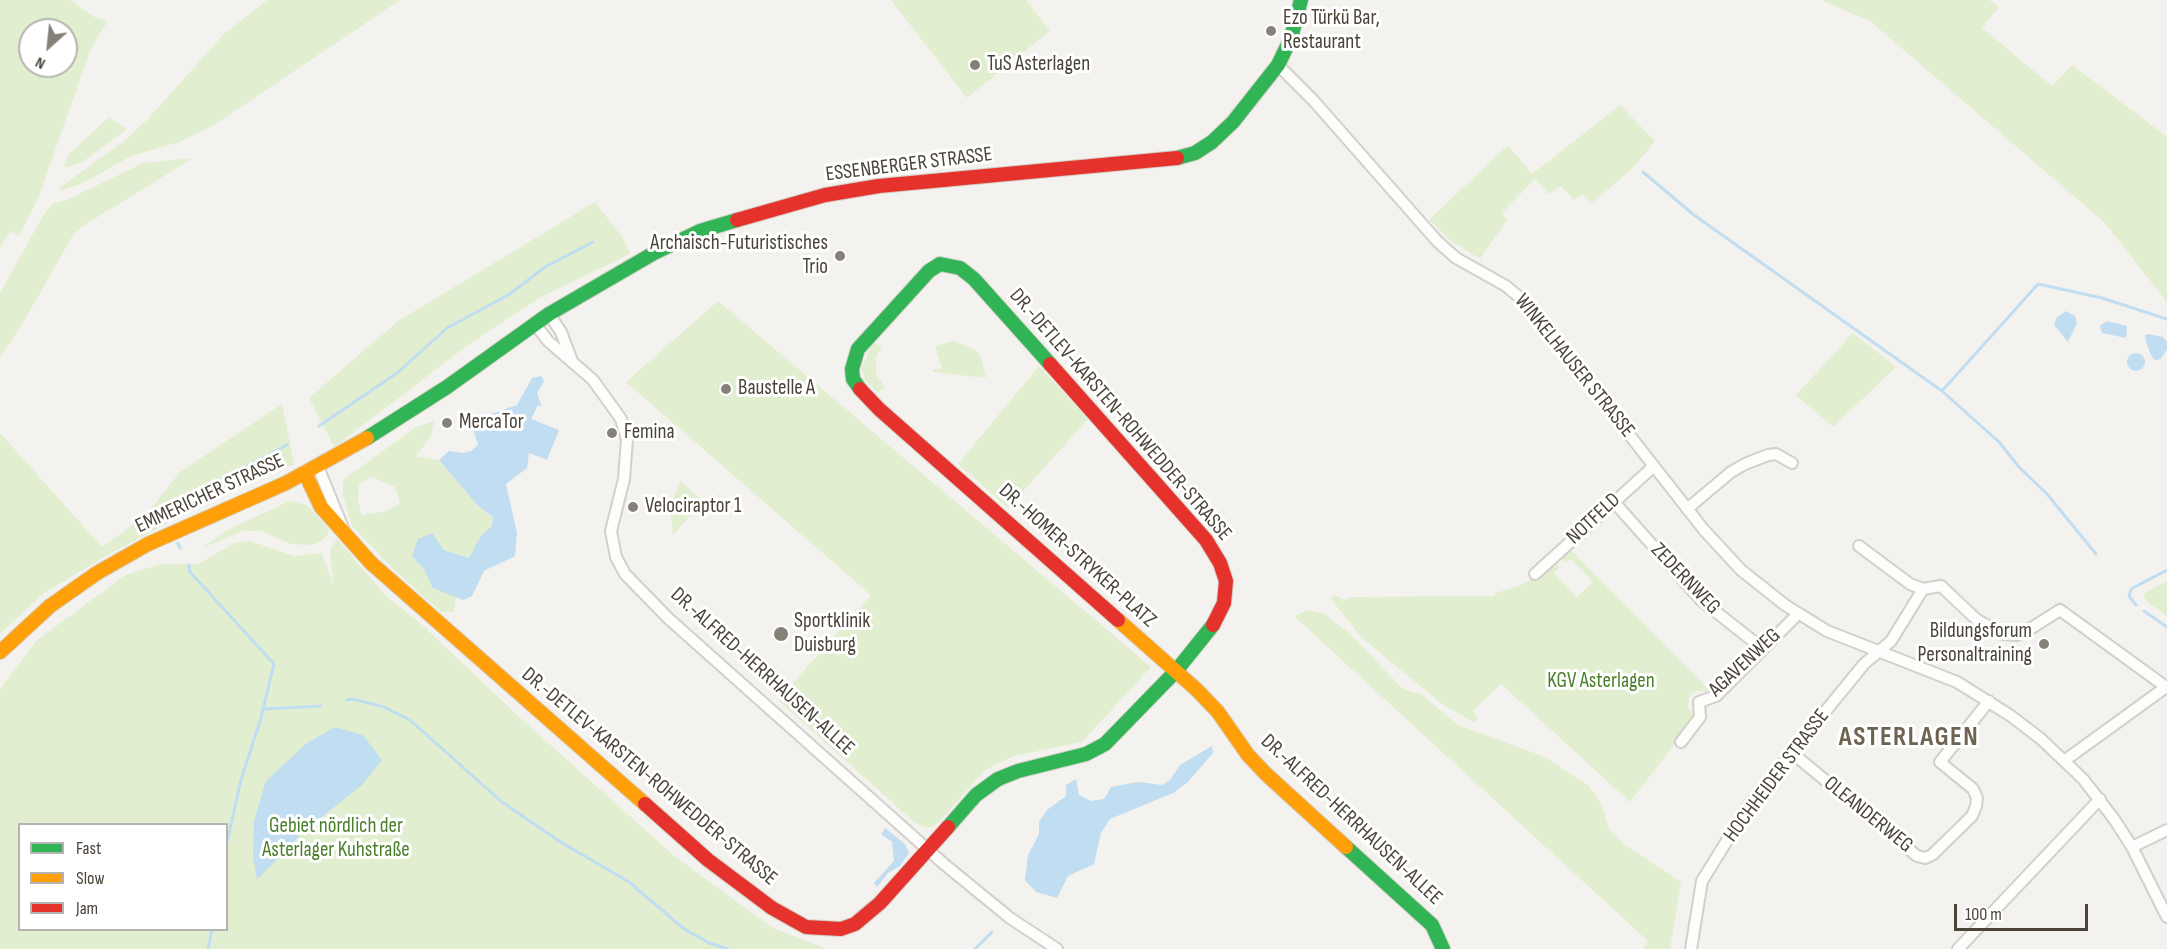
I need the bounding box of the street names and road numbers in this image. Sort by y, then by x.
street label: ESSENBERGER STRASSE [824,142,994,188]
street label: DR.-DETLEV-KARSTEN-ROHWEDDER-STRASSE [1004,284,1236,546]
street label: WINKELHAUSER STRASSE [1508,289,1640,443]
street label: EMMERICHER STRASSE [132,449,288,539]
street label: DR.-HOMER-STRYKER-PLATZ [993,479,1161,633]
street label: NOTFELD [1562,488,1626,550]
street label: ZEDERNWEG [1645,538,1725,620]
street label: DR.-ALFRED-HERRHAUSEN-ALLEE [665,583,859,761]
street label: AGAVENWEG [1704,623,1786,703]
street label: DR.-DETLEV-KARSTEN-ROHWEDDER-STRASSE [516,663,782,891]
street label: HOCHHEIDER STRASSE [1719,705,1835,847]
street label: DR.-ALFRED-HERRHAUSEN-ALLEE [1255,729,1447,911]
street label: OLEANDERWEG [1818,771,1918,859]

